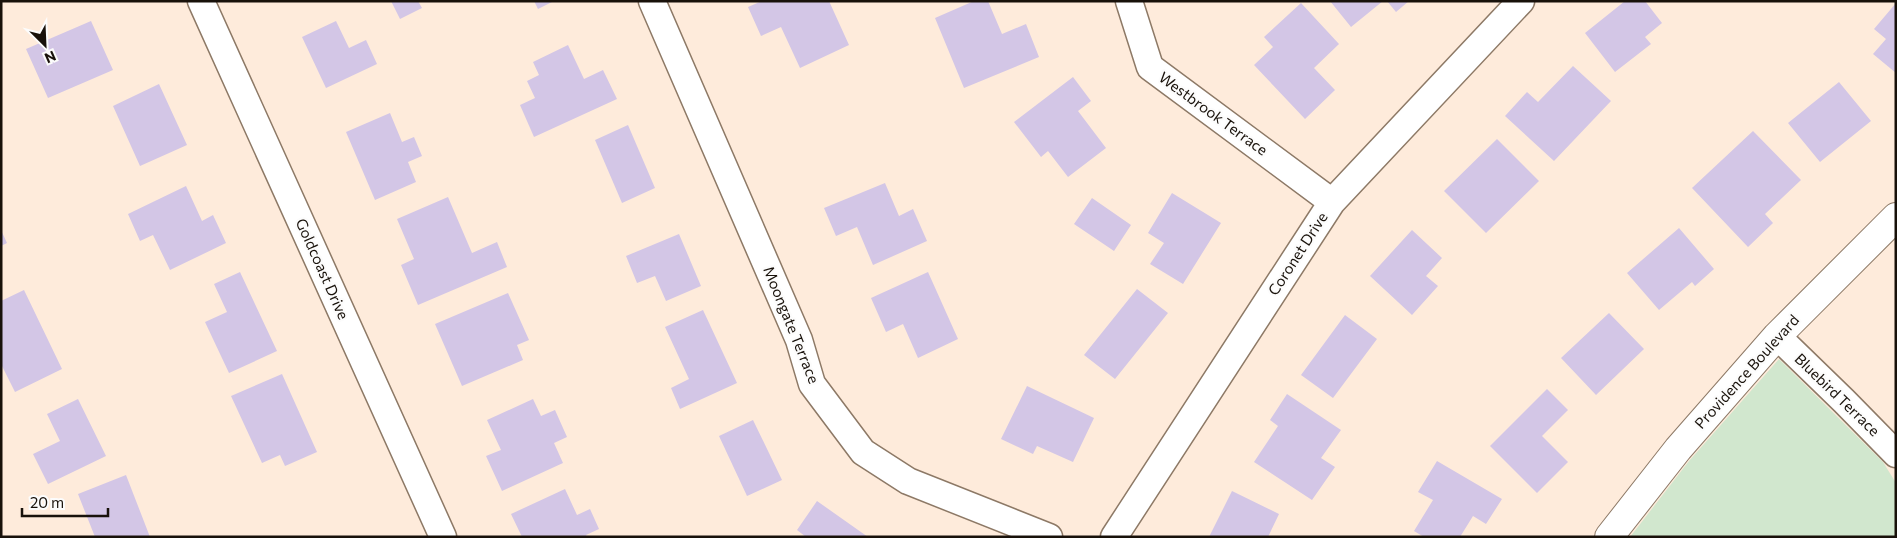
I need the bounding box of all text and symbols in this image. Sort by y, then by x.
north arrow [20,20,70,70]
text: N [42,47,59,67]
street label: Westbrook Terrace [1156,68,1272,159]
street label: Coronet Drive [1264,208,1331,298]
street label: Goldcoast Drive [293,215,353,322]
street label: Moongate Terrace [760,263,824,386]
street label: Providence Boulevard [1690,311,1802,432]
street label: Bluebird Terrace [1791,349,1884,439]
scale bar [22,486,109,518]
text: 20 m [30,493,64,511]

